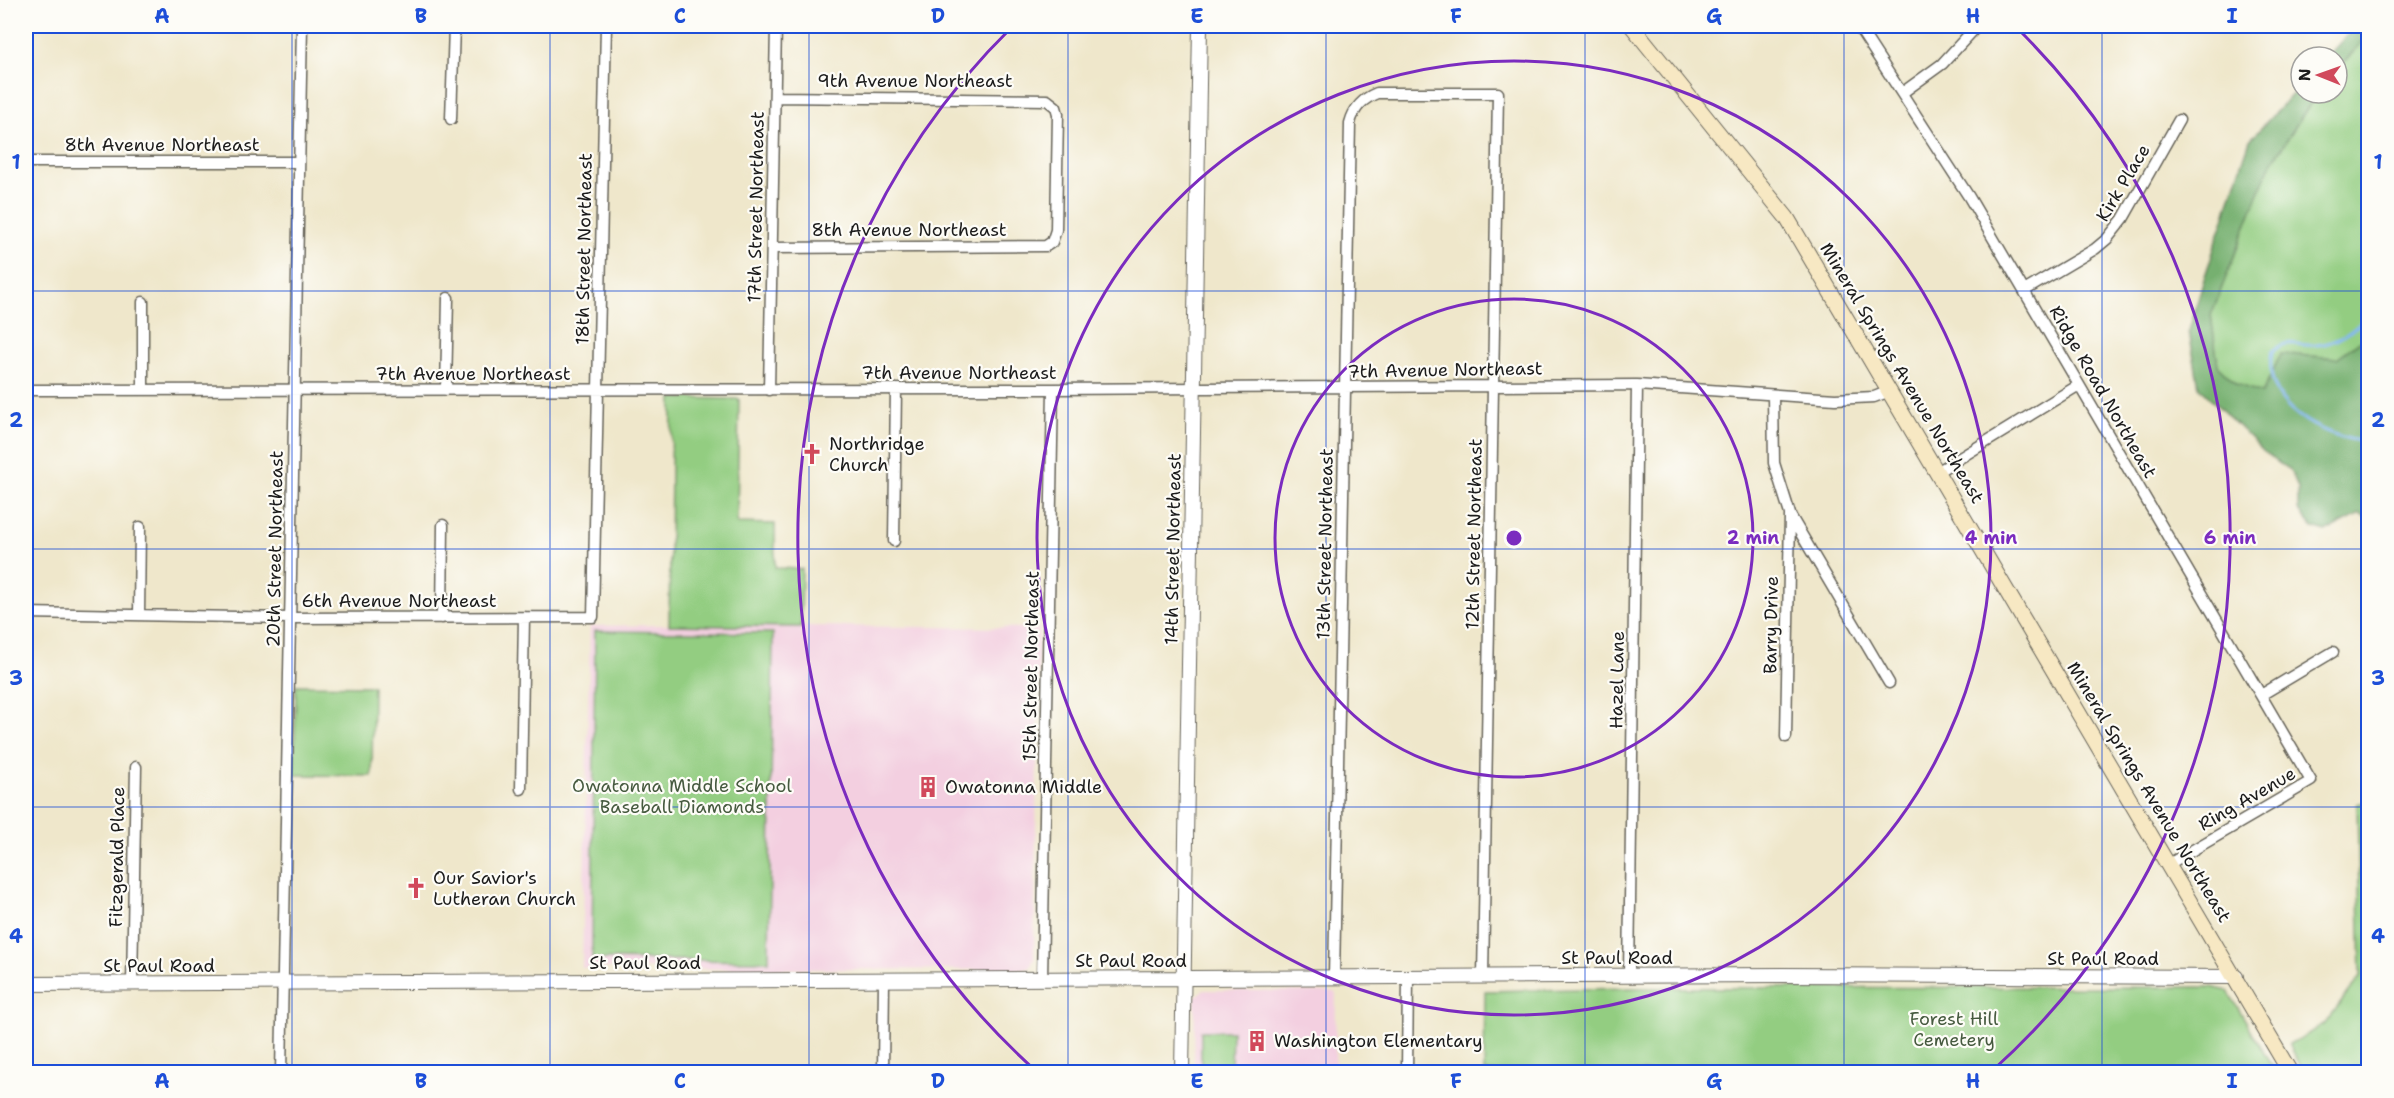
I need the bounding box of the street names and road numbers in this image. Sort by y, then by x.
street label: 9th Avenue Northeast [817,69,1013,93]
street label: 17th Street Northeast [742,111,770,303]
street label: 8th Avenue Northeast [64,133,260,157]
street label: Kirk Place [2090,140,2156,226]
street label: 18th Street Northeast [570,153,598,345]
street label: 8th Avenue Northeast [811,218,1007,242]
street label: Mineral Springs Avenue Northeast [1814,238,1990,508]
street label: Ridge Road Northeast [2044,301,2162,483]
street label: 7th Avenue Northeast [1347,356,1543,384]
street label: 7th Avenue Northeast [861,361,1057,385]
street label: 7th Avenue Northeast [375,362,571,386]
street label: 12th Street Northeast [1460,438,1488,630]
street label: 13th Street Northeast [1311,448,1339,640]
street label: 20th Street Northeast [261,450,289,648]
street label: 14th Street Northeast [1159,453,1187,645]
street label: 15th Street Northeast [1017,570,1045,762]
street label: Barry Drive [1758,576,1784,674]
street label: 6th Avenue Northeast [301,589,497,613]
street label: Hazel Lane [1604,631,1630,729]
street label: Mineral Springs Avenue Northeast [2061,657,2237,927]
street label: Ring Avenue [2194,761,2300,837]
street label: Fitzgerald Place [104,786,130,928]
street label: St Paul Road [1561,946,1673,970]
street label: St Paul Road [2047,947,2159,971]
street label: St Paul Road [1075,949,1187,973]
street label: St Paul Road [589,951,701,975]
street label: St Paul Road [103,954,215,978]

